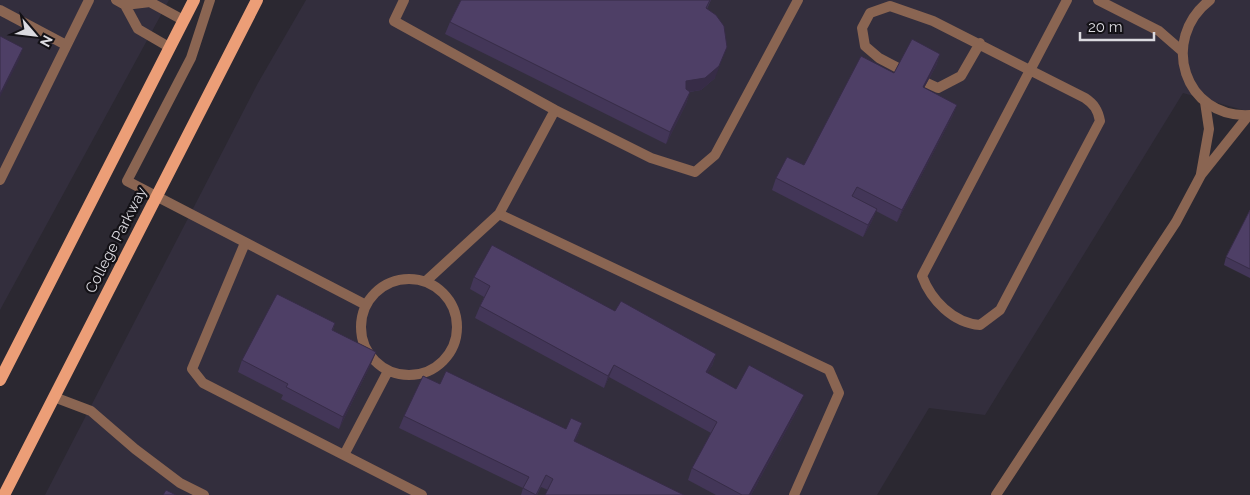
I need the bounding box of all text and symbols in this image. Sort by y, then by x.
north arrow [10,10,60,60]
scale bar [1080,10,1154,42]
text: 20 m [1088,18,1123,36]
text: N [37,33,56,50]
street label: College Parkway [81,184,151,296]

